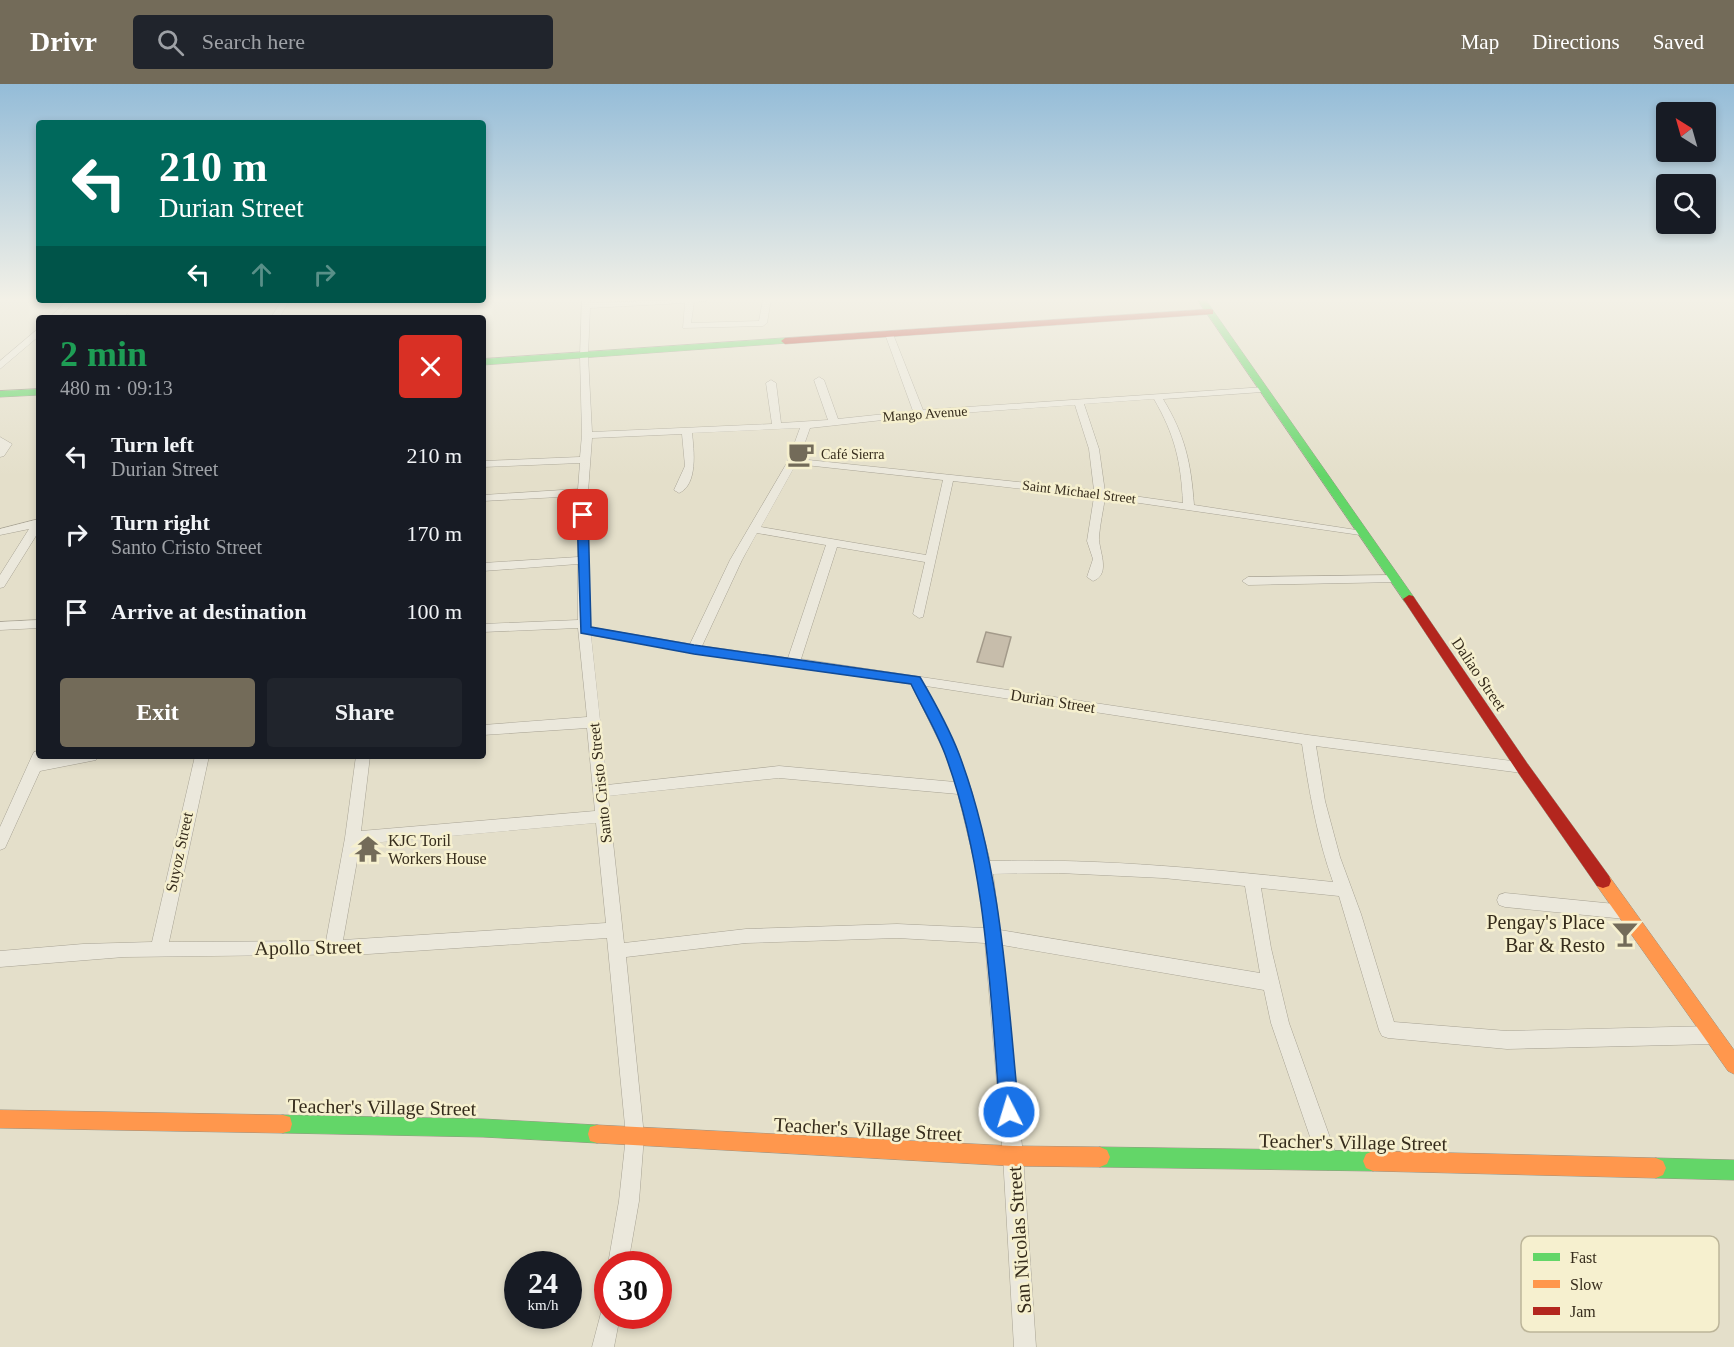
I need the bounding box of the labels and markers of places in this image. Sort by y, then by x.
cafe icon: Café Sierra [786,439,816,469]
place label: Café Sierra [821,447,885,462]
pin [557,489,608,540]
place label: KJC Toril Workers House [388,832,487,867]
temple icon: KJC Toril Workers House [353,834,383,864]
place label: Pengay's Place Bar & Resto [1486,911,1605,956]
bar icon: Pengay's Place Bar & Resto [1610,919,1640,949]

